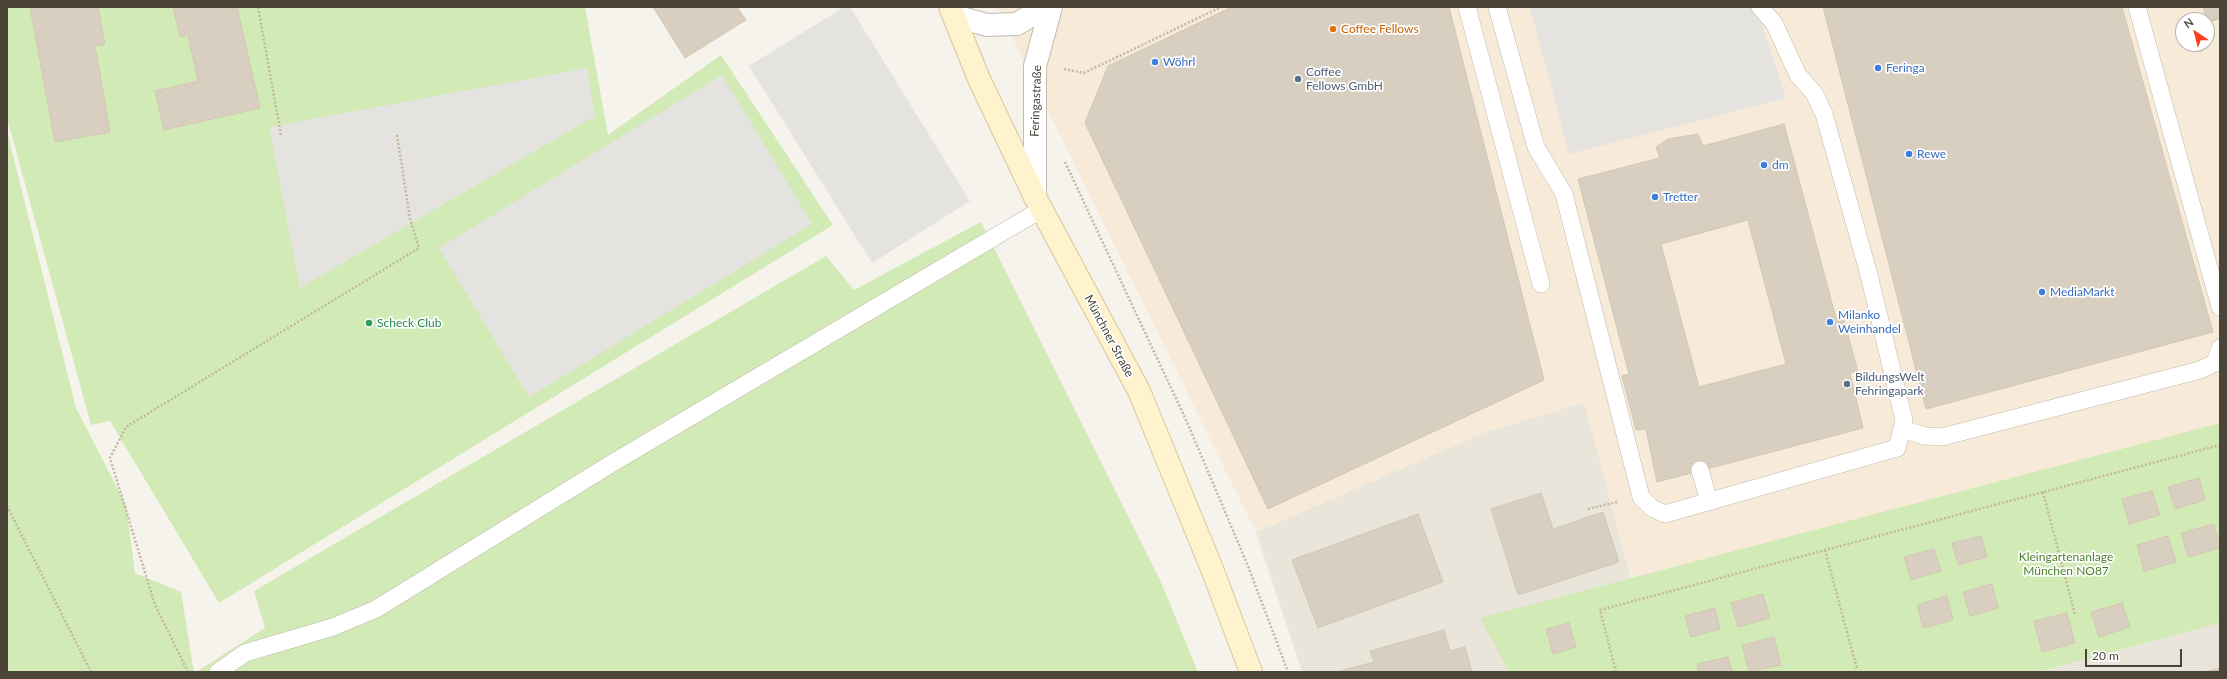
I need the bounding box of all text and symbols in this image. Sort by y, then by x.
north arrow [2175,12,2215,52]
text: N [2181,15,2196,30]
place label: Coffee Fellows [1341,22,1419,36]
marker: Coffee Fellows [1328,24,1338,34]
place label: Wöhrl [1163,55,1195,69]
marker: Wöhrl [1150,57,1160,67]
place label: Feringa [1886,61,1925,75]
marker: Feringa [1873,63,1883,73]
street label: Feringastraße [1028,65,1044,137]
place label: Coffee Fellows GmbH [1306,65,1383,93]
marker: Coffee Fellows GmbH [1293,74,1303,84]
place label: Rewe [1917,147,1946,161]
marker: Rewe [1904,149,1914,159]
place label: dm [1772,158,1789,172]
marker: dm [1759,160,1769,170]
place label: Tretter [1663,190,1698,204]
marker: Tretter [1650,192,1660,202]
place label: MediaMarkt [2050,285,2114,299]
marker: MediaMarkt [2037,287,2047,297]
street label: Münchner Straße [1081,292,1137,380]
place label: Milanko Weinhandel [1838,308,1901,336]
place label: Scheck Club [377,316,441,330]
marker: Milanko Weinhandel [1825,317,1835,327]
marker: Scheck Club [364,318,374,328]
place label: BildungsWelt Fehringapark [1855,370,1925,398]
marker: BildungsWelt Fehringapark [1842,379,1852,389]
park label: Kleingartenanlage München NO87 [2019,550,2113,578]
scale bar [2087,641,2184,667]
text: 20 m [2092,648,2119,663]

